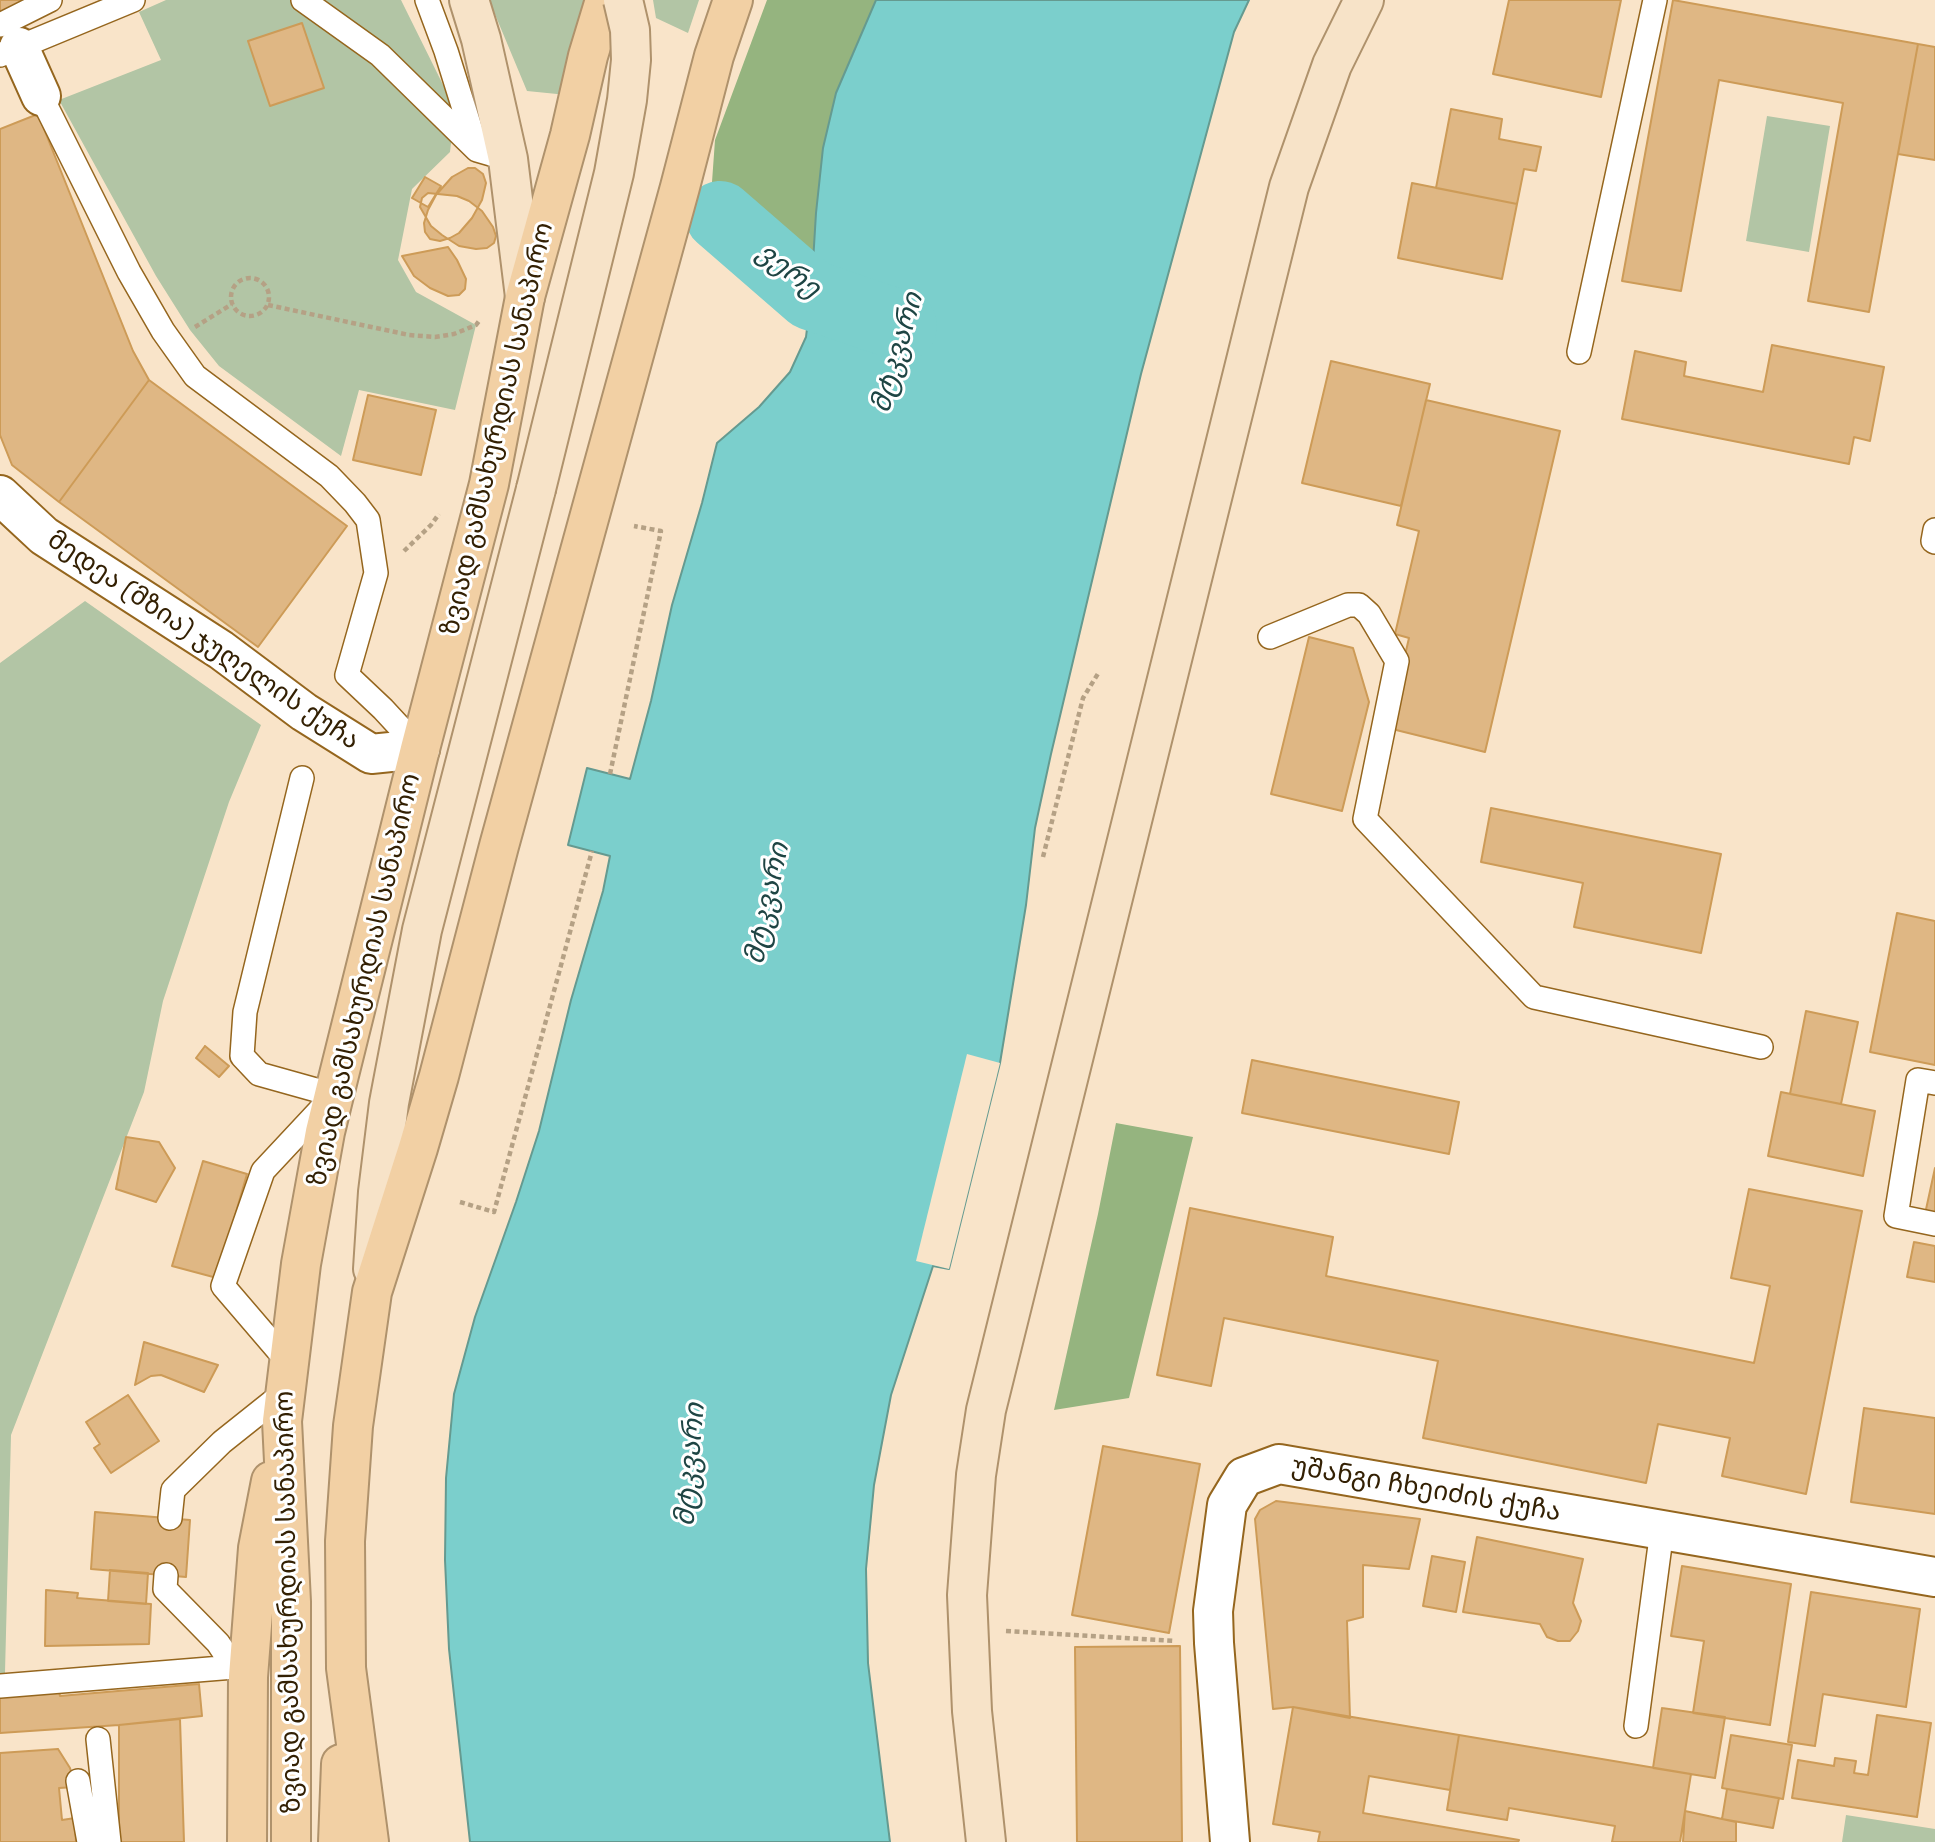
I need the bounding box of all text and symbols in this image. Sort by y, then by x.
street label: ზვიად გამსახურდიას სანაპირო [435,220,561,638]
water label: ვერე [749,236,827,306]
water label: მტკვარი [865,289,931,417]
street label: მედეა (მზია) ჯუღელის ქუჩა [41,525,365,757]
street label: ზვიად გამსახურდიას სანაპირო [302,771,428,1189]
water label: მტკვარი [739,840,797,968]
street label: ზვიად გამსახურდიას სანაპირო [270,1390,308,1814]
water label: მტკვარი [669,1402,713,1528]
street label: უშანგი ჩხეიძის ქუჩა [1289,1451,1563,1529]

